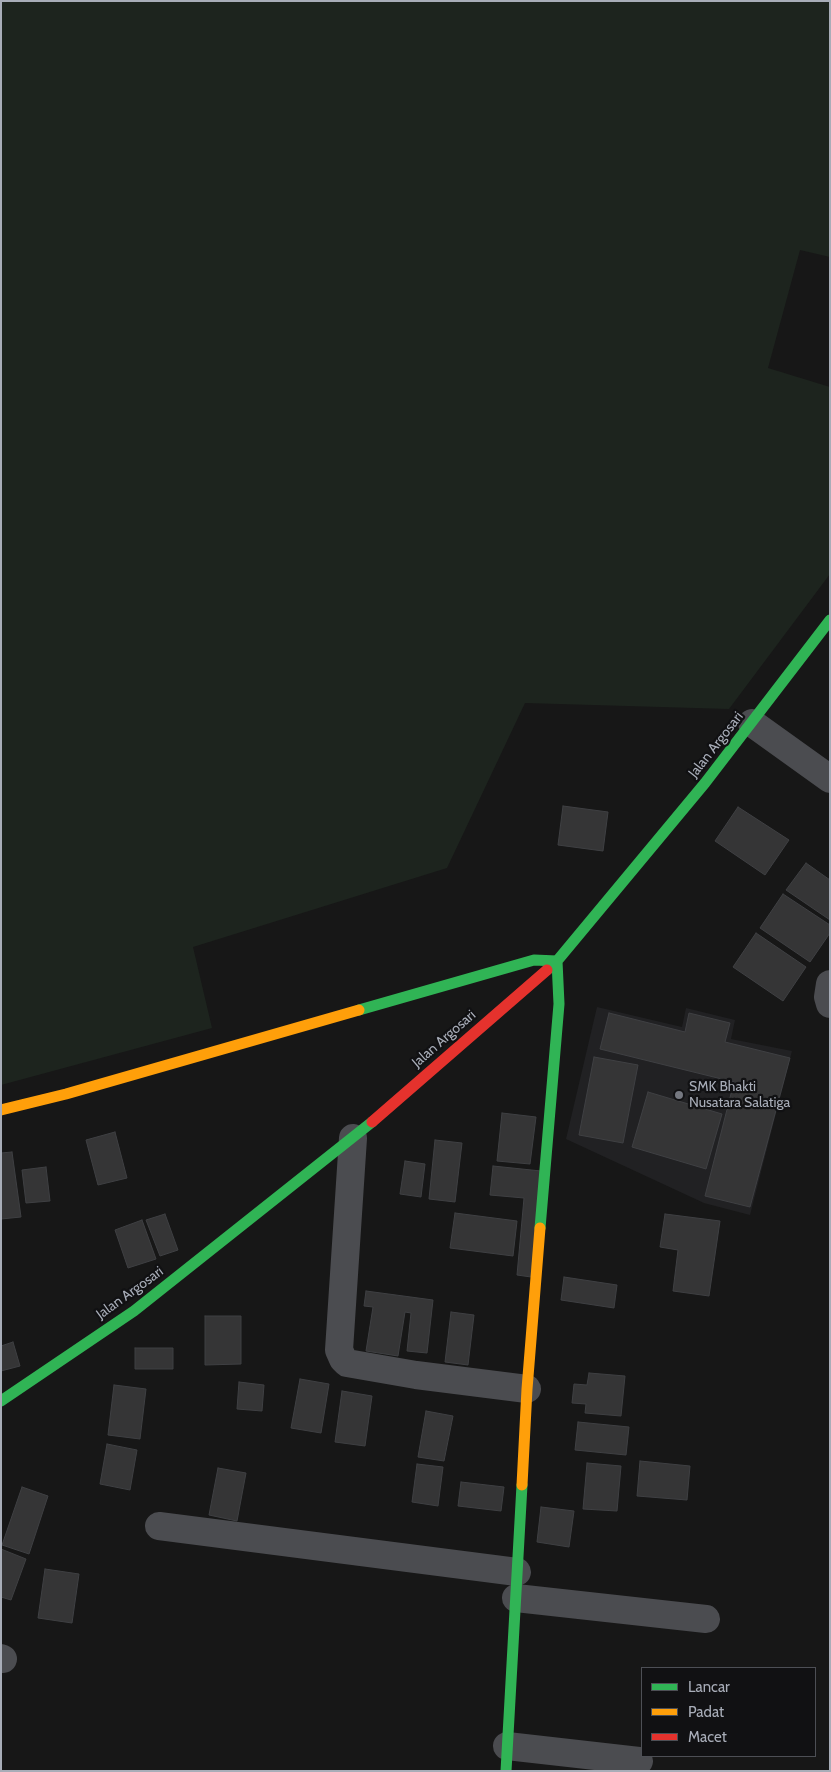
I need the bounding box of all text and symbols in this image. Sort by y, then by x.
street label: Jalan Argosari [685,709,747,781]
street label: Jalan Argosari [409,1007,479,1071]
place label: SMK Bhakti Nusatara Salatiga [689,1079,790,1112]
marker: SMK Bhakti Nusatara Salatiga [673,1089,685,1101]
street label: Jalan Argosari [93,1263,167,1323]
legend [641,1667,816,1757]
text: Lancar [688,1678,730,1696]
text: Padat [688,1703,724,1721]
text: Macet [688,1728,727,1746]

